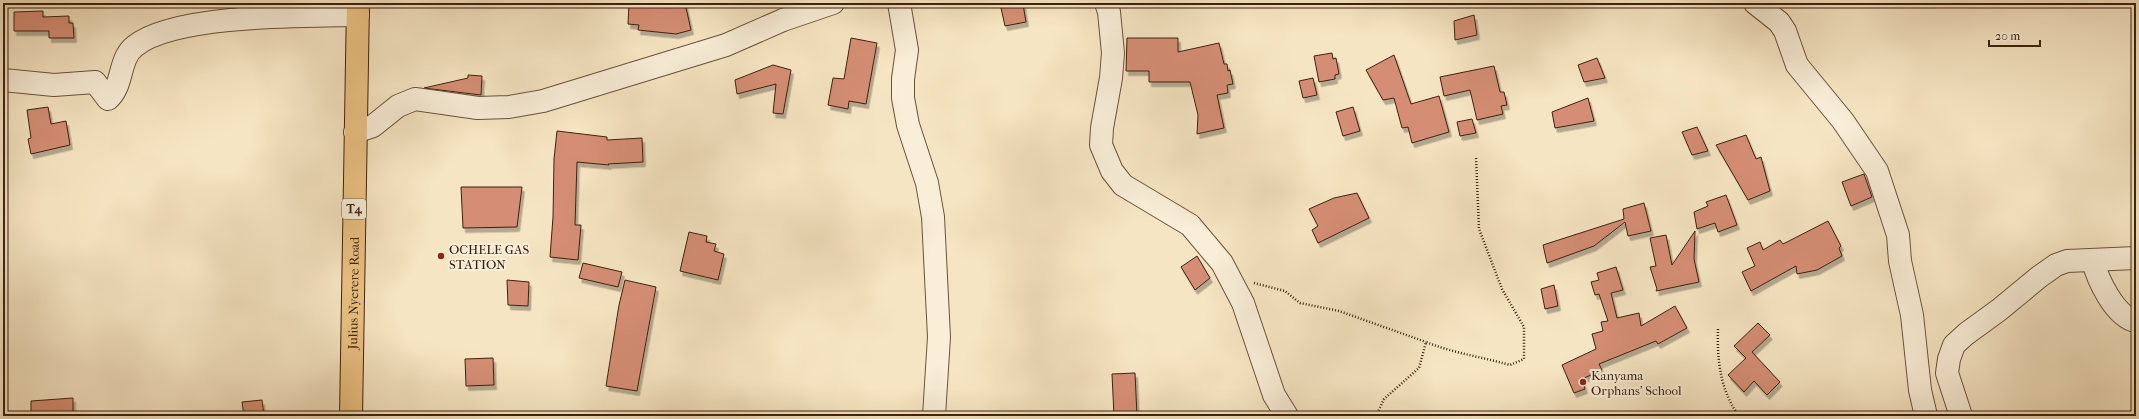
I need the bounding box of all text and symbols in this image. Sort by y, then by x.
scale bar [1989,22,2040,48]
text: 20 m [1995,29,2020,43]
road number: T4 [342,199,366,219]
street label: Julius Nyerere Road [345,236,362,350]
place label: OCHELE GAS STATION [449,242,529,272]
marker: OCHELE GAS STATION [436,251,446,261]
place label: Kanyama Orphans' School [1591,368,1682,398]
marker: Kanyama Orphans' School [1578,377,1588,387]

